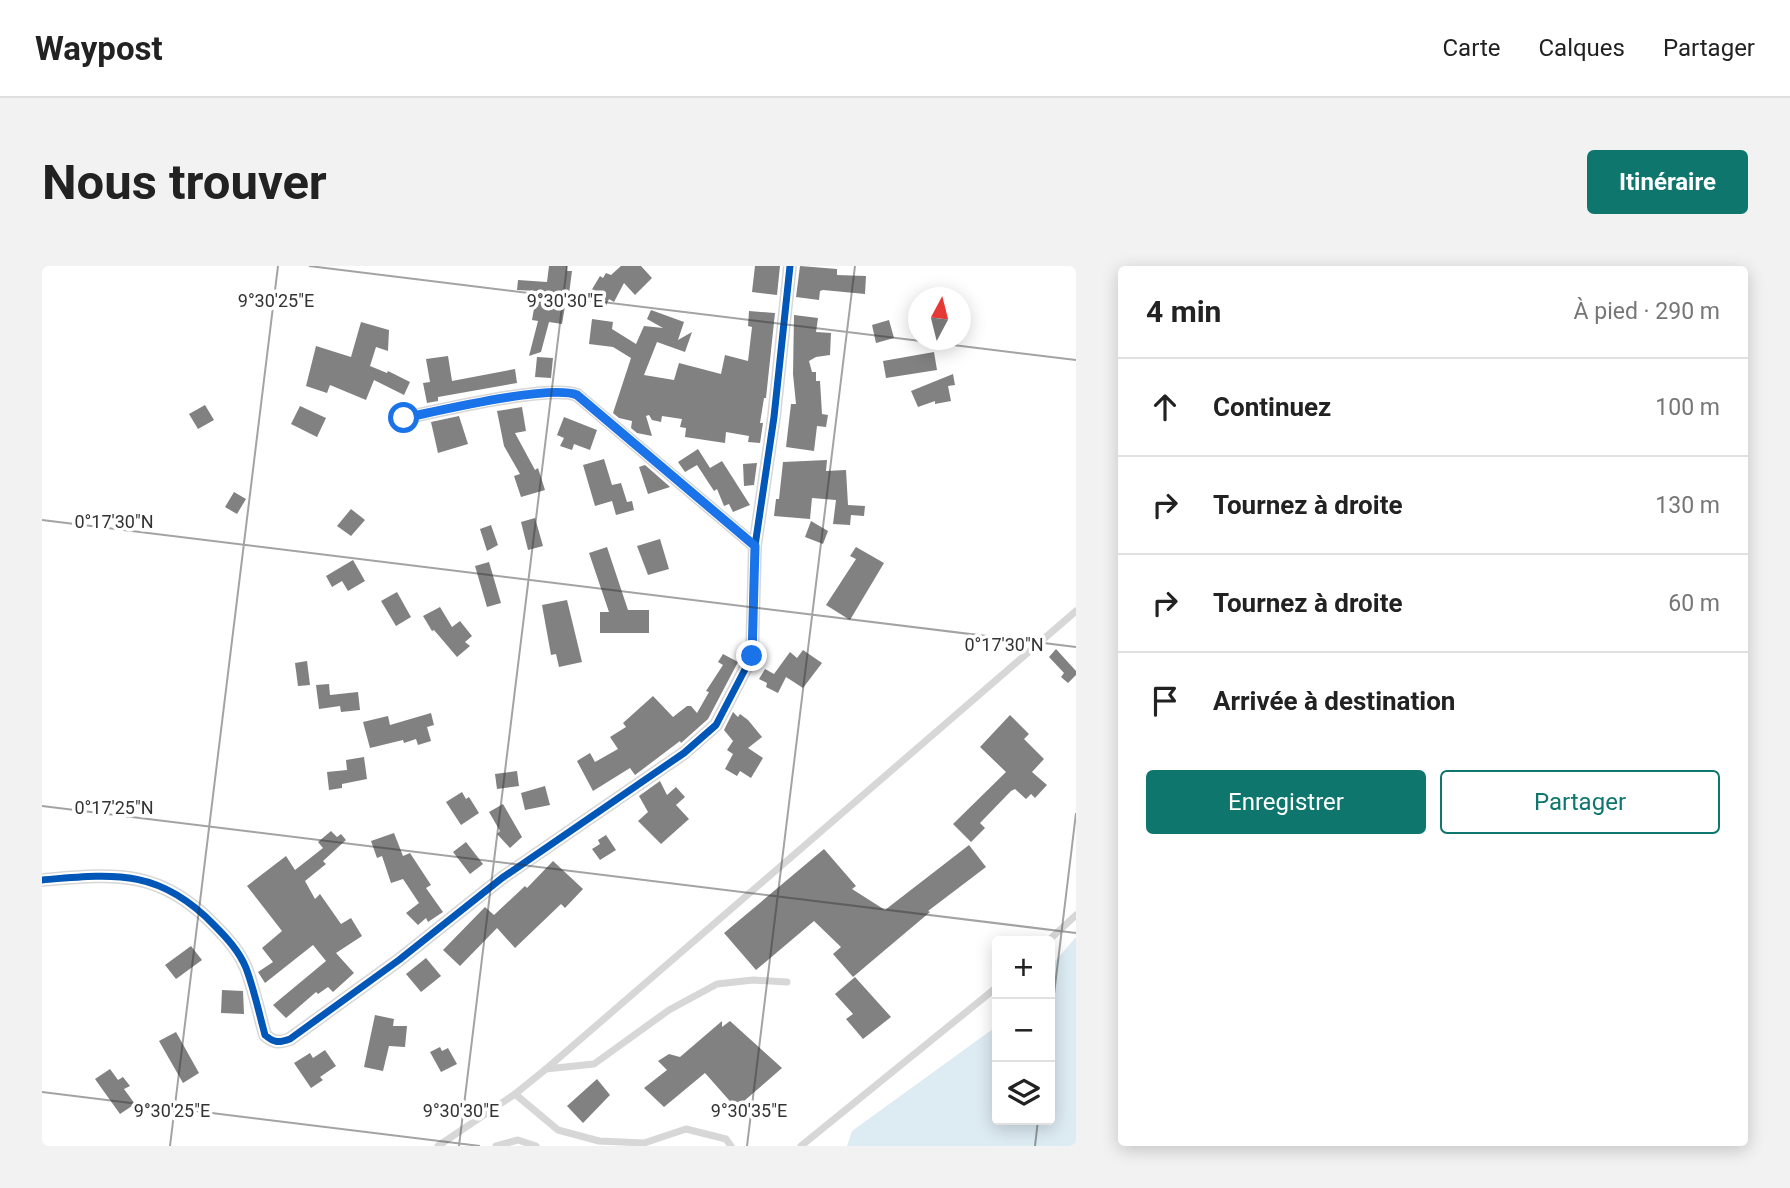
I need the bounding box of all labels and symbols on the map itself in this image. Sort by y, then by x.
north arrow [908,287,971,350]
text: 9°30'25"E [238,290,314,311]
text: 9°30'30"E [527,290,603,311]
route start [388,402,419,433]
text: 0°17'30"N [74,511,154,532]
text: 0°17'30"N [964,634,1044,655]
route end [736,640,767,671]
text: 0°17'25"N [74,797,154,818]
text: 9°30'25"E [134,1100,210,1121]
text: 9°30'30"E [423,1100,499,1121]
text: 9°30'35"E [711,1100,787,1121]

